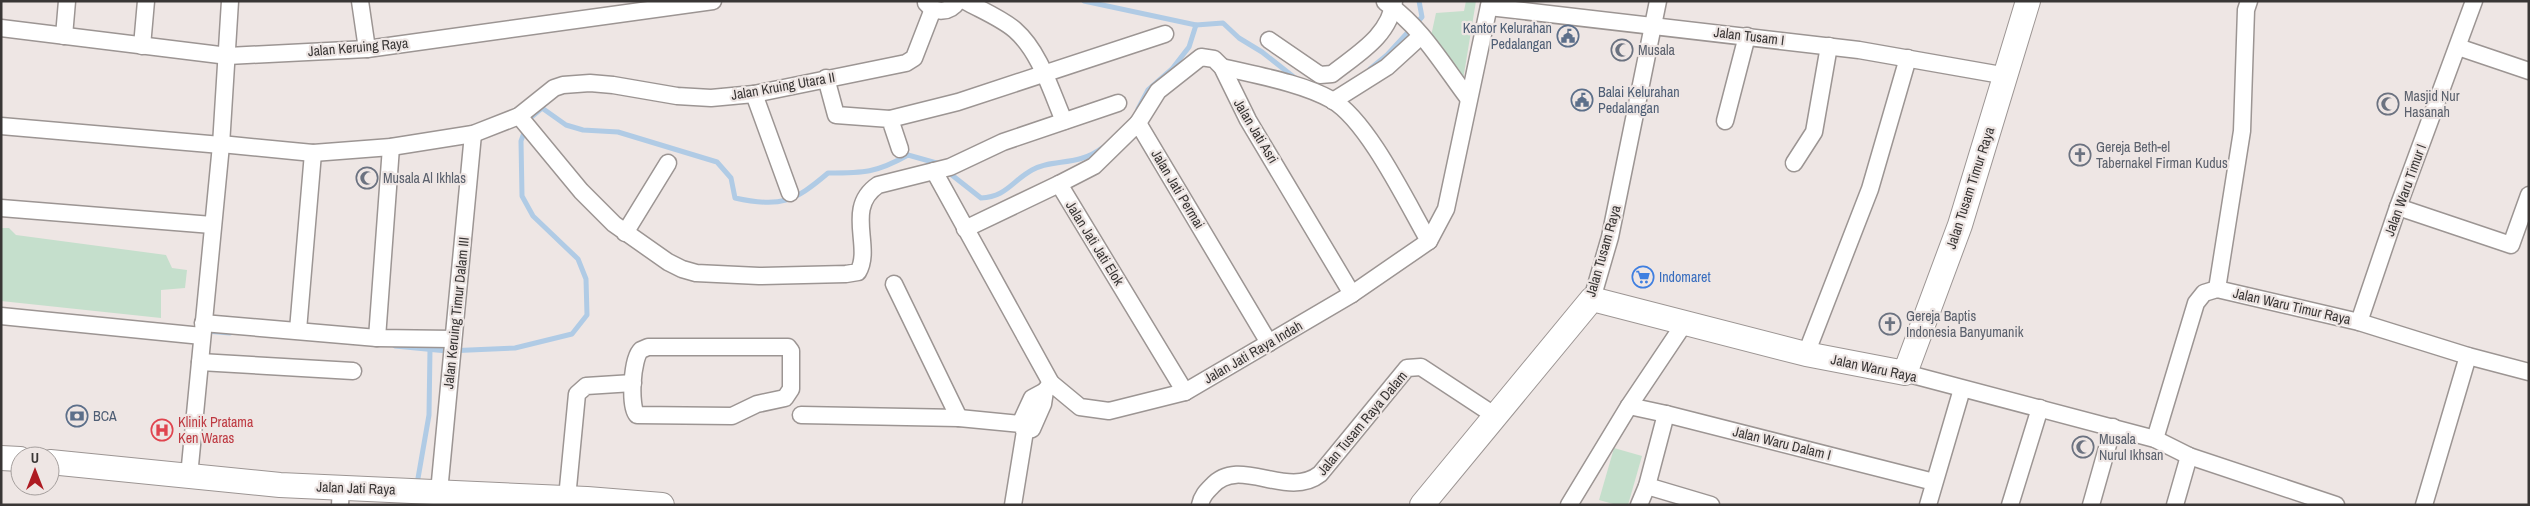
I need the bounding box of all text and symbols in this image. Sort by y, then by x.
place label: Kantor Kelurahan Pedalangan [1463,19,1552,53]
street label: Jalan Tusam I [1713,23,1785,49]
public building icon: Kantor Kelurahan Pedalangan [1556,24,1580,48]
street label: Jalan Keruing Raya [307,34,410,60]
mosque icon: Musala [1610,38,1634,62]
place label: Musala [1638,41,1676,59]
street label: Jalan Kruing Utara II [730,68,836,104]
place label: Balai Kelurahan Pedalangan [1598,83,1680,117]
place label: Masjid Nur Hasanah [2404,87,2460,121]
public building icon: Balai Kelurahan Pedalangan [1570,88,1594,112]
mosque icon: Masjid Nur Hasanah [2376,92,2400,116]
street label: Jalan Jati Asri [1230,95,1282,167]
street label: Jalan Tusam Timur Raya [1942,124,1998,251]
place label: Gereja Beth-el Tabernakel Firman Kudus [2096,138,2228,172]
street label: Jalan Waru Timur I [2380,141,2430,239]
church icon: Gereja Beth-el Tabernakel Firman Kudus [2068,143,2092,167]
street label: Jalan Jati Permai [1147,146,1209,232]
mosque icon: Musala Al Ikhlas [355,166,379,190]
place label: Musala Al Ikhlas [383,169,466,187]
street label: Jalan Jati Jati Elok [1062,197,1128,289]
street label: Jalan Tusam Raya [1581,202,1625,299]
street label: Jalan Keruing Timur Dalam III [439,236,473,390]
supermarket icon: Indomaret [1631,265,1655,289]
place label: Indomaret [1659,268,1711,286]
street label: Jalan Waru Timur Raya [2231,284,2353,328]
place label: Gereja Baptis Indonesia Banyumanik [1906,307,2024,341]
church icon: Gereja Baptis Indonesia Banyumanik [1878,312,1902,336]
street label: Jalan Jati Raya Indah [1200,316,1306,388]
street label: Jalan Waru Raya [1829,350,1919,386]
street label: Jalan Tusam Raya Dalam [1313,367,1411,479]
bank icon: BCA [65,404,89,428]
place label: BCA [93,407,117,425]
place label: Klinik Pratama Ken Waras [178,413,254,447]
hospital icon: Klinik Pratama Ken Waras [150,418,174,442]
street label: Jalan Waru Dalam I [1731,422,1833,464]
place label: Musala Nurul Ikhsan [2099,430,2163,464]
mosque icon: Musala Nurul Ikhsan [2071,435,2095,459]
north arrow [10,446,60,496]
text: U [31,449,39,467]
street label: Jalan Jati Raya [316,478,396,498]

